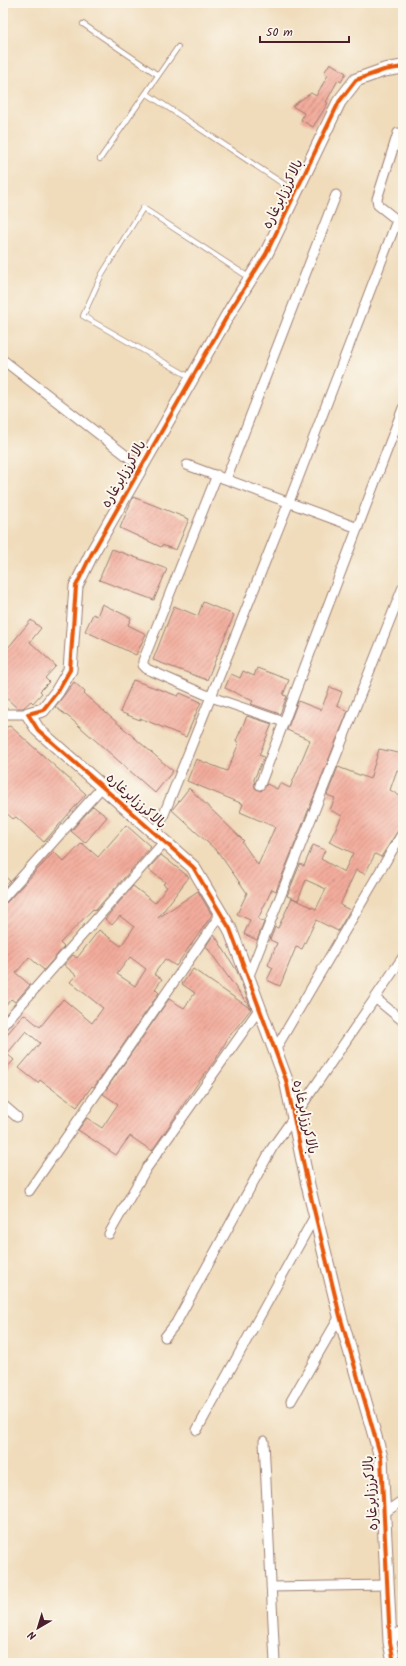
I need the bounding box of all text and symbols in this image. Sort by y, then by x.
scale bar [260,18,349,44]
text: 50 m [266,23,293,42]
street label: بالاکرززابرغاره [257,155,309,233]
street label: بالاکرززابرغاره [96,436,152,512]
street label: بالاکرززابرغاره [101,768,171,834]
street label: بالاکرززابرغاره [286,1078,324,1156]
street label: بالاکرززابرغاره [357,1455,385,1531]
north arrow [18,1608,58,1648]
text: N [24,1626,41,1644]

